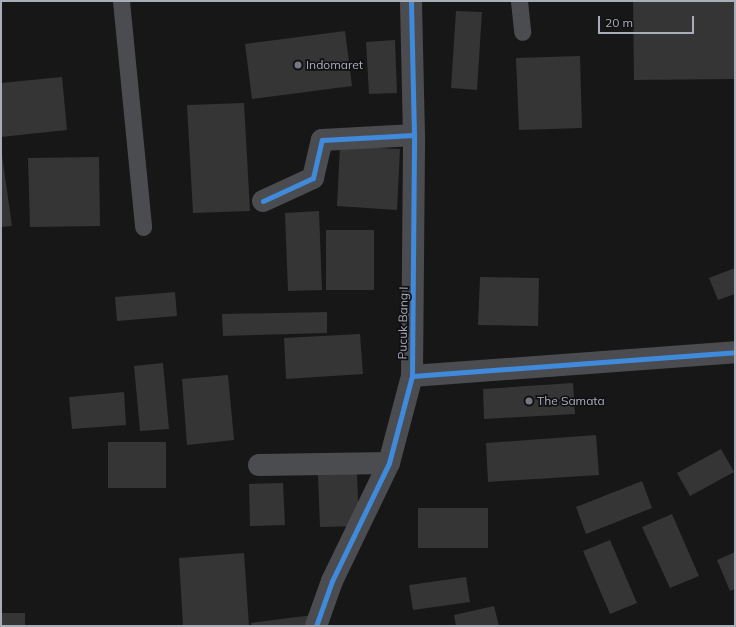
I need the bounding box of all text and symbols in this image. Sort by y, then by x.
scale bar [600,8,696,34]
text: 20 m [605,15,633,30]
place label: Indomaret [306,58,363,72]
marker: Indomaret [293,60,303,70]
street label: Pucuk Bang I [395,287,411,359]
place label: The Samata [537,394,605,408]
marker: The Samata [524,396,534,406]

